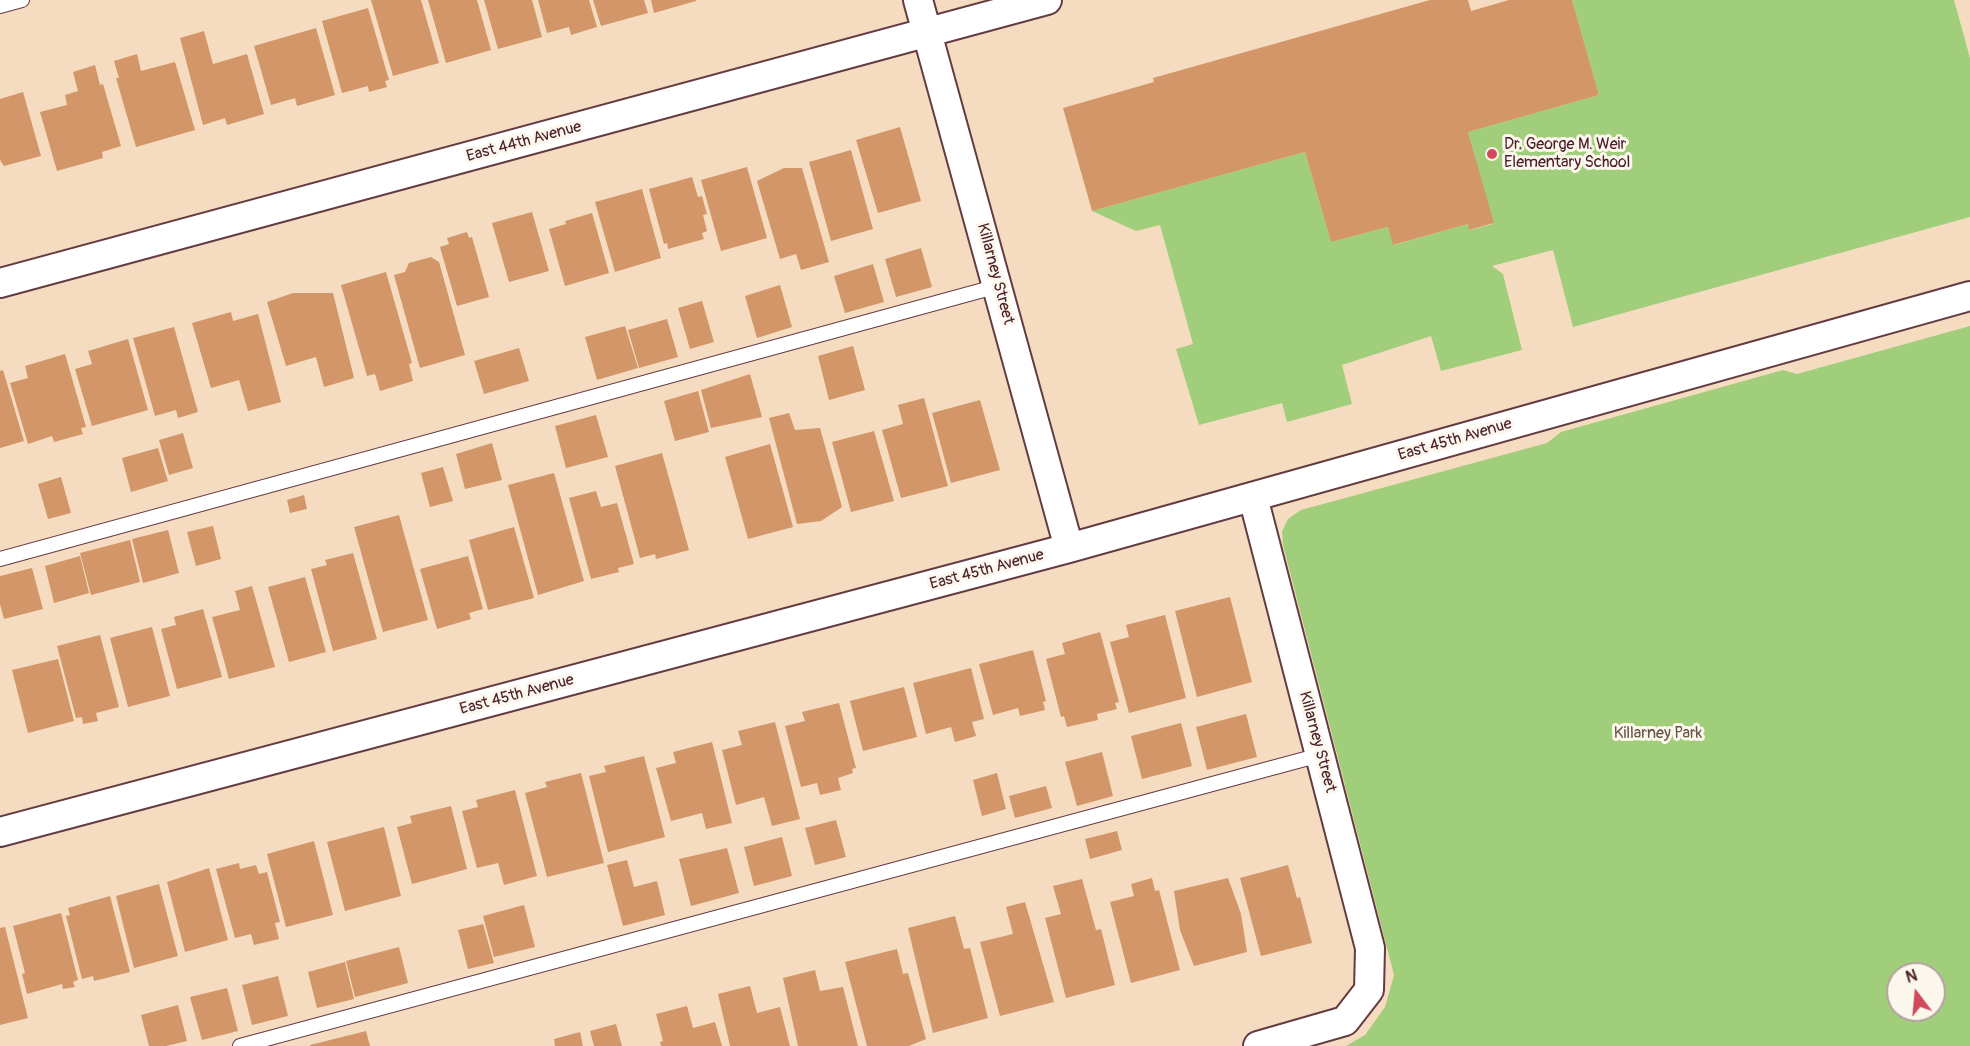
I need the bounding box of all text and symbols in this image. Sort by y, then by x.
street label: East 44th Avenue [465,117,583,167]
place label: Dr. George M. Weir Elementary School [1504,135,1630,173]
marker: Dr. George M. Weir Elementary School [1485,147,1499,161]
street label: Killarney Street [972,221,1018,327]
street label: East 45th Avenue [1396,415,1514,465]
street label: East 45th Avenue [928,546,1046,594]
street label: East 45th Avenue [458,671,576,719]
street label: Killarney Street [1294,689,1340,795]
park label: Killarney Park [1614,724,1702,744]
north arrow [1886,962,1946,1022]
text: N [1904,966,1920,988]

